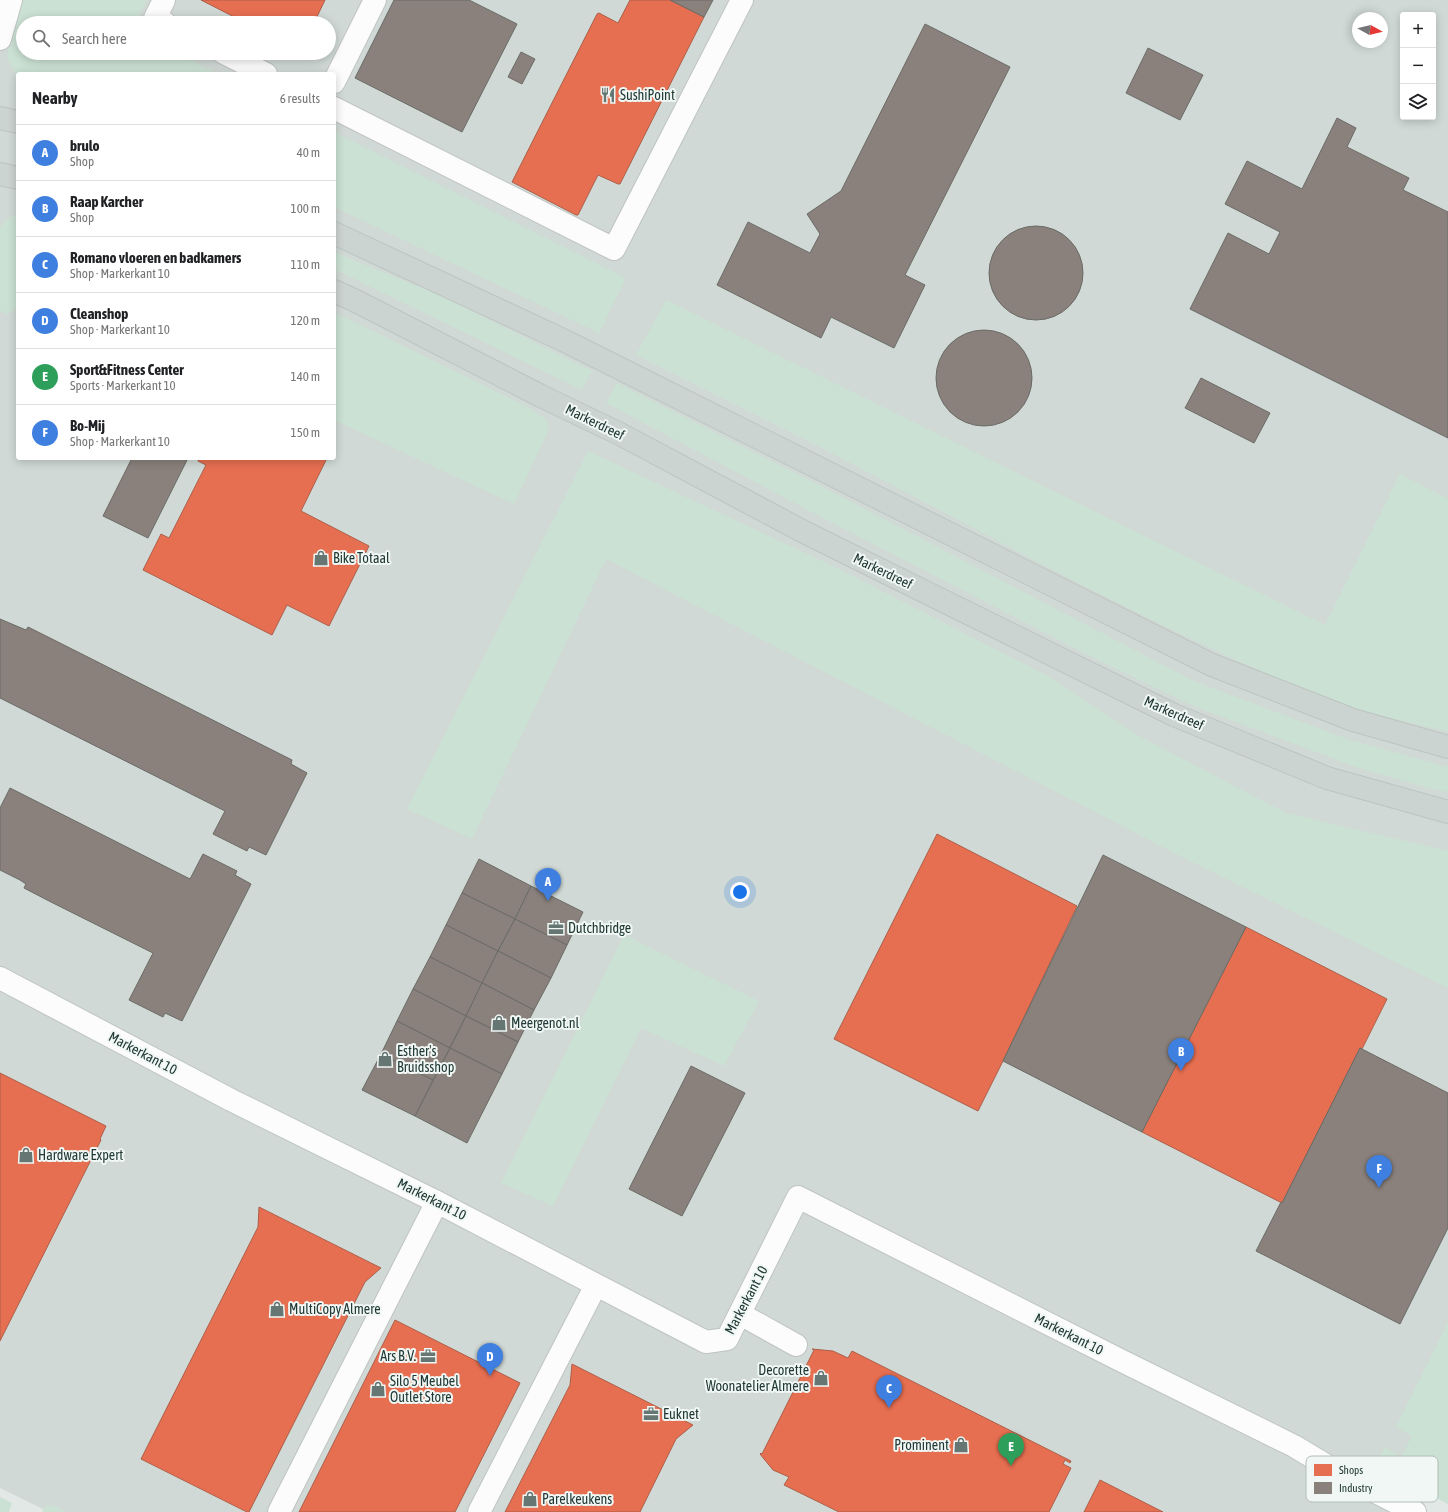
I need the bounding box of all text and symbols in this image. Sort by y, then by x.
north arrow [1352,12,1388,48]
map controls [1400,12,1436,120]
button: + [1400,12,1436,48]
search box [16,16,336,60]
icon: search [30,27,52,49]
text: Search here [62,30,127,47]
button: − [1400,48,1436,84]
button: layers [1400,84,1436,120]
restaurant icon: SushiPoint [599,86,617,104]
place label: SushiPoint [620,87,675,103]
text: Nearby [32,88,78,108]
text: 6 results [280,91,320,106]
text: brulo [70,137,100,154]
text: A [42,145,48,160]
text: 40 m [297,145,320,160]
text: Shop [70,154,94,169]
text: Raap Karcher [70,193,143,210]
text: B [42,201,48,216]
text: 100 m [291,201,320,216]
text: Shop [70,210,94,225]
text: Romano vloeren en badkamers [70,249,241,266]
text: C [42,257,48,272]
text: 110 m [291,257,320,272]
text: Shop · Markerkant 10 [70,266,170,281]
text: Cleanshop [70,305,128,322]
text: D [41,313,49,328]
text: 120 m [291,313,320,328]
text: Shop · Markerkant 10 [70,322,170,337]
text: Sport&Fitness Center [70,361,184,378]
text: E [42,369,48,384]
text: 140 m [291,369,320,384]
text: Sports · Markerkant 10 [70,378,176,393]
street label: Markerdreef [563,401,627,443]
text: Bo-Mij [70,417,105,434]
text: F [42,425,48,440]
text: 150 m [291,425,320,440]
text: Shop · Markerkant 10 [70,434,170,449]
shop icon: Bike Totaal [312,549,330,567]
place label: Bike Totaal [333,550,390,566]
street label: Markerdreef [851,550,915,592]
street label: Markerdreef [1142,693,1206,733]
pin: A [535,868,561,901]
your location [730,882,750,902]
office icon: Dutchbridge [547,919,565,937]
place label: Dutchbridge [568,920,631,936]
shop icon: Meergenot.nl [490,1014,508,1032]
place label: Meergenot.nl [511,1015,580,1031]
street label: Markerkant 10 [106,1028,180,1078]
pin: B [1168,1038,1194,1071]
place label: Esther's Bruidsshop [397,1043,455,1075]
shop icon: Esther's Bruidsshop [376,1050,394,1068]
shop icon: Hardware Expert [17,1146,35,1164]
place label: Hardware Expert [38,1147,123,1163]
pin: F [1366,1155,1392,1188]
street label: Markerkant 10 [395,1175,469,1223]
street label: Markerkant 10 [721,1263,771,1337]
shop icon: MultiCopy Almere [268,1300,286,1318]
place label: MultiCopy Almere [289,1301,381,1317]
street label: Markerkant 10 [1032,1310,1106,1358]
pin: D [477,1343,503,1376]
office icon: Ars B.V. [419,1347,437,1365]
place label: Ars B.V. [380,1348,416,1364]
place label: Decorette Woonatelier Almere [706,1362,809,1394]
shop icon: Decorette Woonatelier Almere [812,1369,830,1387]
place label: Silo 5 Meubel Outlet Store [390,1373,459,1405]
pin: C [876,1375,902,1408]
shop icon: Silo 5 Meubel Outlet Store [369,1380,387,1398]
office icon: Euknet [642,1405,660,1423]
place label: Euknet [663,1406,699,1422]
pin: E [998,1433,1024,1466]
shop icon: Prominent [952,1436,970,1454]
place label: Prominent [894,1437,949,1453]
legend [1306,1456,1438,1502]
text: Shops [1339,1464,1363,1476]
text: Industry [1339,1482,1373,1494]
shop icon: Parelkeukens [521,1490,539,1508]
place label: Parelkeukens [542,1491,612,1507]

